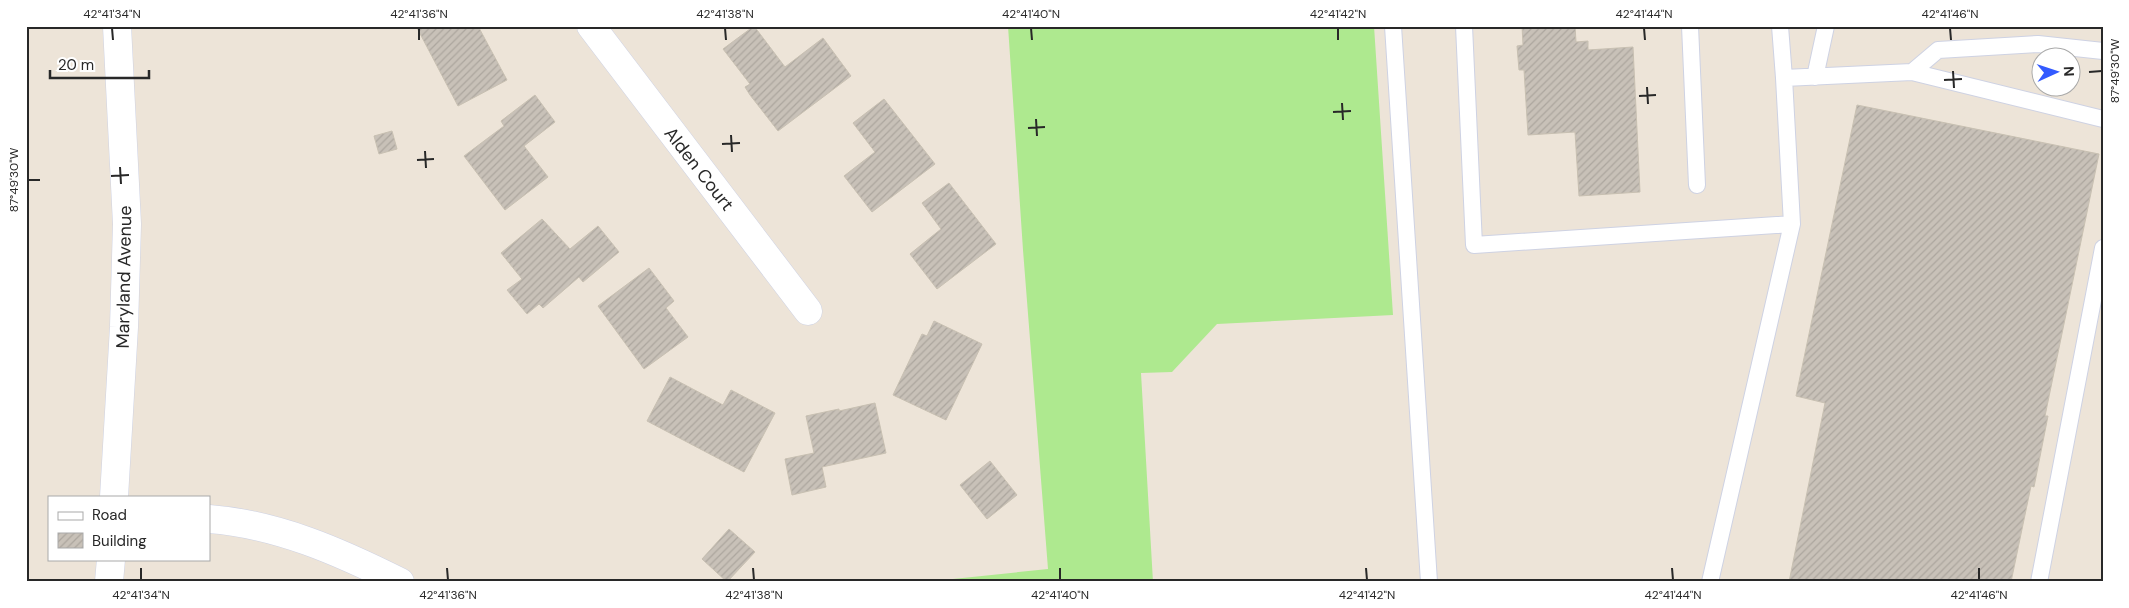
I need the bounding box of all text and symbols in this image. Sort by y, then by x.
text: 42°41'34"N [83,6,141,22]
text: 42°41'36"N [390,6,448,22]
text: 42°41'38"N [696,6,754,22]
text: 42°41'40"N [1002,6,1060,22]
text: 42°41'42"N [1310,6,1366,22]
text: 42°41'44"N [1616,6,1672,22]
text: 42°41'46"N [1921,6,1979,22]
text: 87°49'30"W [2107,38,2123,103]
scale bar [50,48,149,80]
north arrow [2032,48,2082,98]
text: 20 m [58,55,94,75]
text: N [2060,66,2078,77]
street label: Alden Court [659,122,739,216]
text: 87°49'30"W [6,147,22,212]
street label: Maryland Avenue [111,205,137,349]
legend [48,496,210,560]
text: Road [92,505,127,525]
text: Building [92,531,147,551]
text: 42°41'34"N [112,587,170,603]
text: 42°41'36"N [419,587,477,603]
text: 42°41'38"N [725,587,783,603]
text: 42°41'40"N [1031,587,1089,603]
text: 42°41'42"N [1339,587,1395,603]
text: 42°41'44"N [1645,587,1701,603]
text: 42°41'46"N [1950,587,2008,603]

